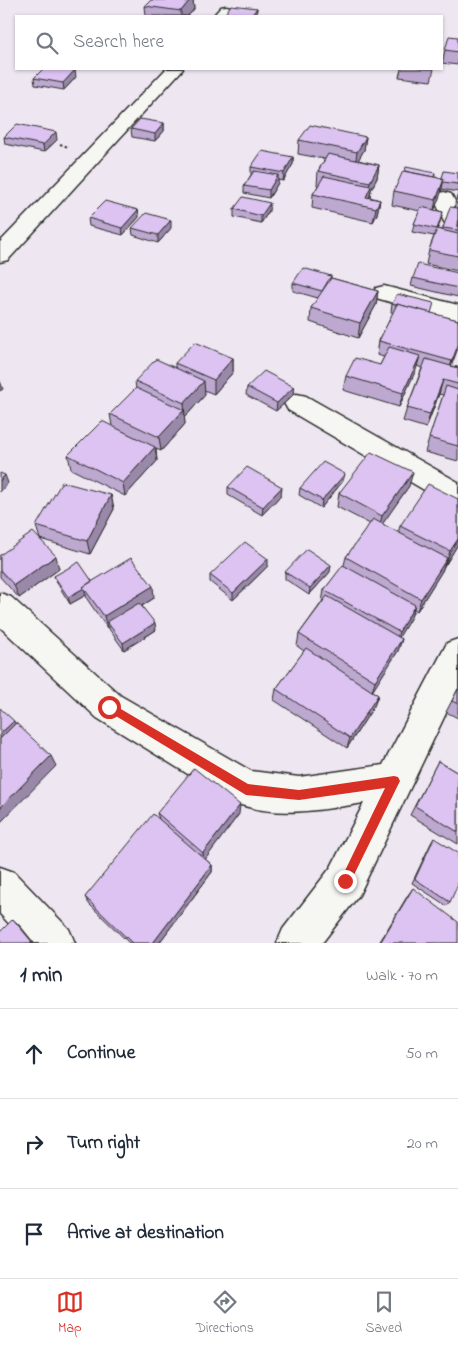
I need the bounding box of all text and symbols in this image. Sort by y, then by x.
search box [15,15,443,70]
icon: search [33,29,61,57]
text: Search here [73,29,164,56]
route start [98,696,121,719]
route end [334,870,357,893]
text: 1 min [20,961,62,991]
text: Walk · 70 m [366,964,438,988]
icon: ahead [20,1040,48,1068]
text: Continue [67,1040,135,1067]
text: 50 m [406,1042,438,1066]
icon: right [20,1130,48,1158]
text: Turn right [67,1130,140,1157]
text: 20 m [407,1132,438,1156]
icon: arrive [20,1220,48,1248]
text: Arrive at destination [67,1220,224,1247]
tab: Map [56,1288,84,1339]
tab: Directions [196,1288,254,1339]
tab: Saved [366,1288,402,1339]

